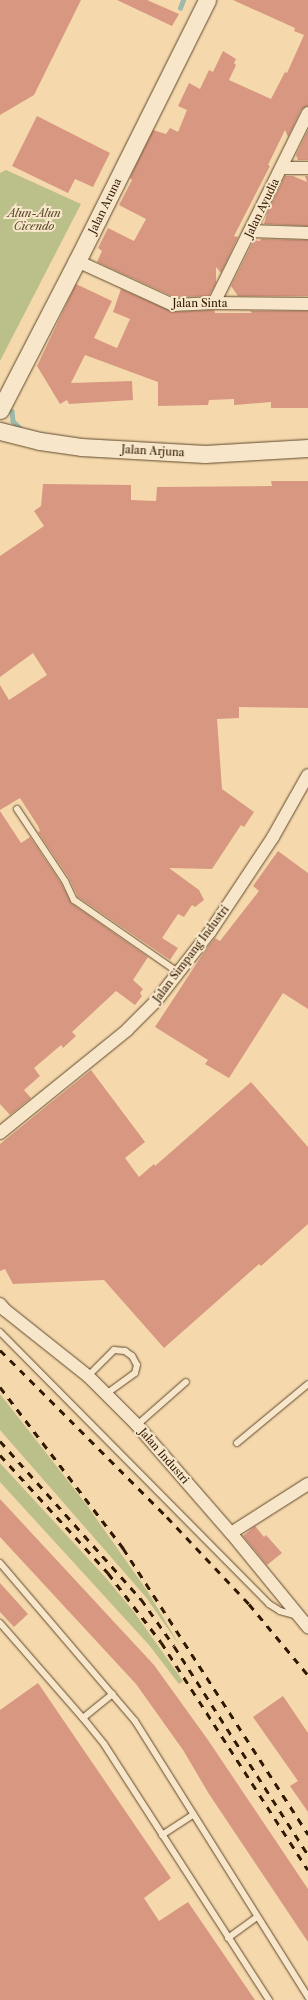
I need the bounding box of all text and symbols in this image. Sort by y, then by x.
street label: Jalan Aruna [86,176,124,236]
street label: Jalan Ayudia [242,176,282,240]
park label: Alun-Alun Cicendo [7,207,61,233]
street label: Jalan Sinta [173,296,227,310]
street label: Jalan Arjuna [121,443,185,459]
street label: Jalan Simpang Industri [150,903,232,1005]
street label: Jalan Industri [136,1425,192,1487]

